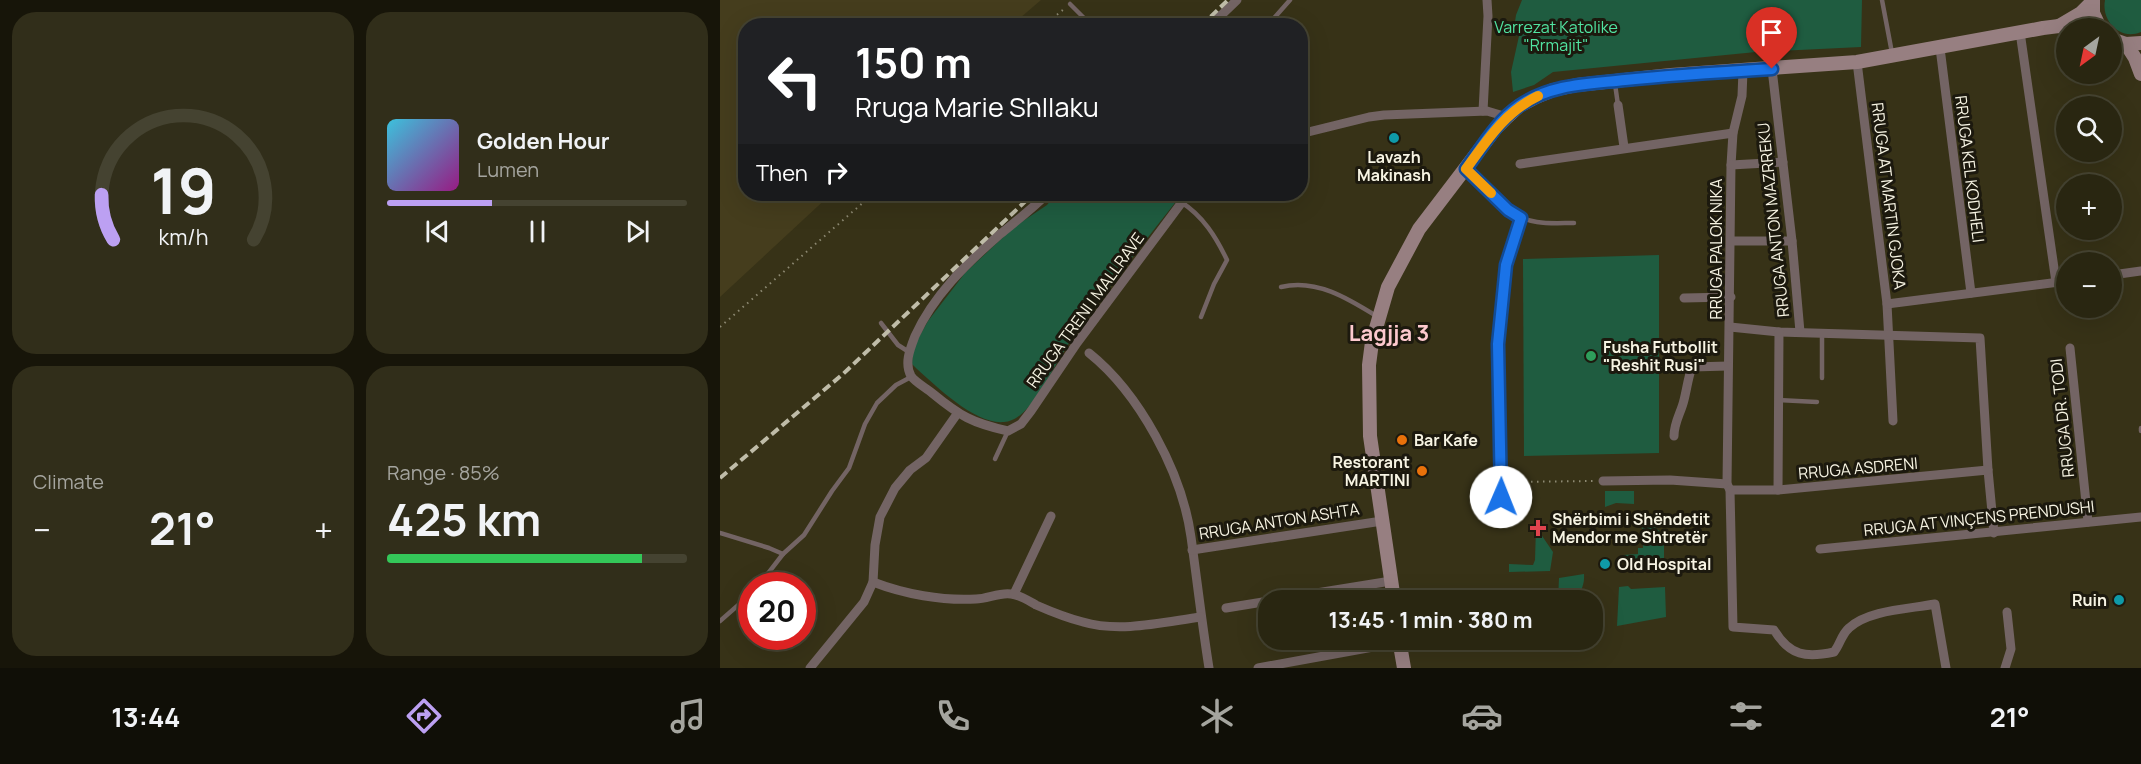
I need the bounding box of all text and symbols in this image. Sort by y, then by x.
pin [1746,7,1797,69]
park label: Varrezat Katolike "Rrmajit" [1494,16,1618,56]
icon: arrive [1755,16,1788,49]
north arrow [2056,18,2122,84]
map controls [2056,18,2122,318]
text: 150 m [855,33,972,91]
icon: left [756,42,834,120]
text: Rruga Marie Shllaku [855,88,1099,125]
street label: RRUGA KEL KODHELI [1950,94,1990,244]
button: search [2056,96,2122,162]
street label: RRUGA AT MARTIN GJOKA [1867,101,1911,291]
street label: RRUGA ANTON MAZRREKU [1752,122,1794,318]
text: Golden Hour [477,126,610,156]
marker: Lavazh Makinash [1387,131,1401,145]
place label: Lavazh Makinash [1357,146,1431,186]
text: 19 [150,147,216,233]
text: Lumen [477,156,539,183]
icon: right [820,156,853,189]
text: Then [756,158,808,188]
button: + [2056,174,2122,240]
street label: RRUGA PALOK NIKA [1705,179,1727,319]
icon: previous [421,215,454,248]
icon: pause [521,215,554,248]
icon: next [621,215,654,248]
text: km/h [158,223,208,252]
street label: RRUGA TRENI I MALLRAVE [1021,228,1149,392]
button: − [2056,252,2122,318]
district label: Lagjja 3 [1349,318,1429,348]
place label: Fusha Futbollit "Reshit Rusi" [1603,336,1718,376]
marker: Fusha Futbollit "Reshit Rusi" [1584,349,1598,363]
street label: RRUGA DR. TODI [2045,357,2079,479]
place label: Bar Kafe [1414,429,1478,451]
marker: Bar Kafe [1395,433,1409,447]
place label: Restorant MARTINI [1332,451,1410,491]
street label: RRUGA ASDRENI [1797,452,1919,484]
text: Range · 85% [387,459,500,486]
marker: Restorant MARTINI [1415,464,1429,478]
position arrow [1469,465,1533,529]
text: Climate [33,468,104,495]
text: 425 km [387,488,541,550]
street label: RRUGA AT VINÇENS PRENDUSHI [1863,495,2095,541]
text: 21° [149,497,216,559]
street label: RRUGA ANTON ASHTA [1197,497,1361,545]
text: − [33,507,51,552]
text: + [314,507,333,552]
place label: Shërbimi i Shëndetit Mendor me Shtretër [1552,508,1710,548]
marker: Shërbimi i Shëndetit Mendor me Shtretër [1529,519,1547,537]
place label: Old Hospital [1617,553,1711,575]
marker: Old Hospital [1598,557,1612,571]
speed limit sign: 20 [738,572,816,650]
place label: Ruin [2072,589,2107,611]
marker: Ruin [2112,593,2126,607]
text: 13:45 · 1 min · 380 m [1328,605,1533,635]
icon: directions [403,695,445,737]
icon: music [667,695,709,737]
icon: phone [932,695,974,737]
icon: climate [1196,695,1238,737]
icon: car [1461,695,1503,737]
icon: filters [1725,695,1767,737]
text: 13:44 [111,698,181,735]
text: 21° [1990,698,2030,735]

